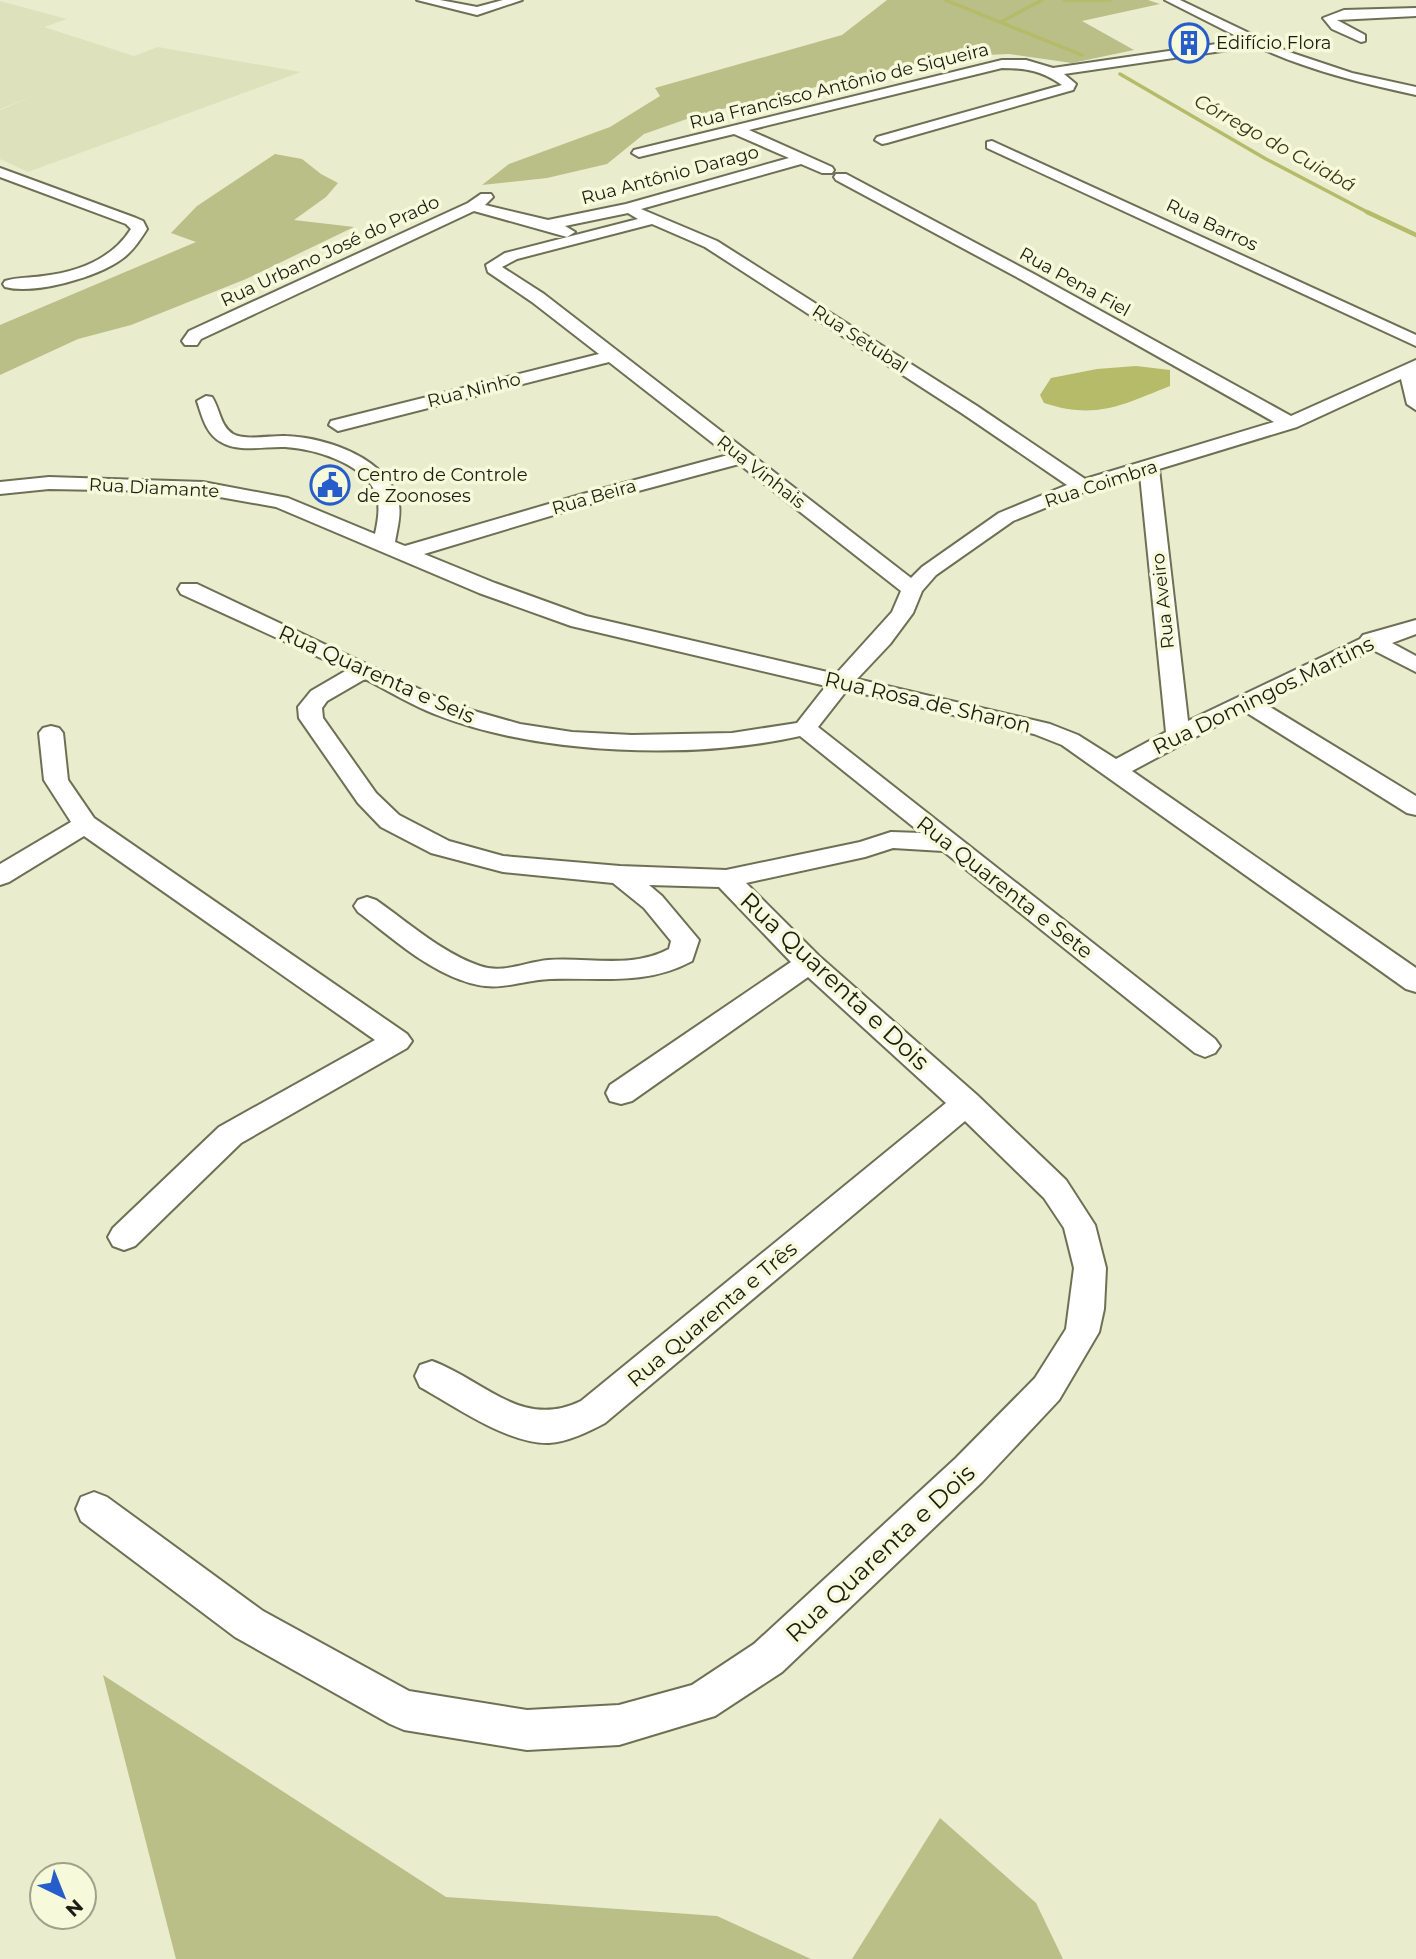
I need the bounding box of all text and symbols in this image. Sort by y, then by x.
building icon: Edifício Flora [1168,22,1210,64]
place label: Edifício Flora [1216,32,1331,54]
street label: Rua Francisco Antônio de Siqueira [687,38,991,134]
water label: Córrego do Cuiabá [1190,89,1360,197]
street label: Rua Antônio Darago [579,141,761,209]
street label: Rua Urbano José do Prado [217,191,443,311]
street label: Rua Barros [1163,194,1262,256]
street label: Rua Pena Fiel [1016,242,1134,322]
street label: Rua Setubal [808,300,912,378]
street label: Rua Ninho [425,368,523,412]
street label: Rua Vinhais [712,431,810,513]
street label: Rua Coimbra [1042,455,1160,513]
public building icon: Centro de Controle de Zoonoses [309,464,351,506]
place label: Centro de Controle de Zoonoses [357,464,528,507]
street label: Rua Diamante [88,474,220,502]
street label: Rua Beira [549,474,639,520]
street label: Rua Aveiro [1147,552,1179,650]
street label: Rua Quarenta e Seis [275,619,479,729]
street label: Rua Domingos Martins [1148,631,1378,759]
street label: Rua Rosa de Sharon [822,666,1034,738]
street label: Rua Quarenta e Sete [912,810,1098,964]
street label: Rua Quarenta e Dois [734,886,936,1076]
street label: Rua Quarenta e Três [622,1236,802,1392]
street label: Rua Quarenta e Dois [779,1458,981,1648]
north arrow [28,1861,98,1931]
text: N [61,1894,88,1922]

